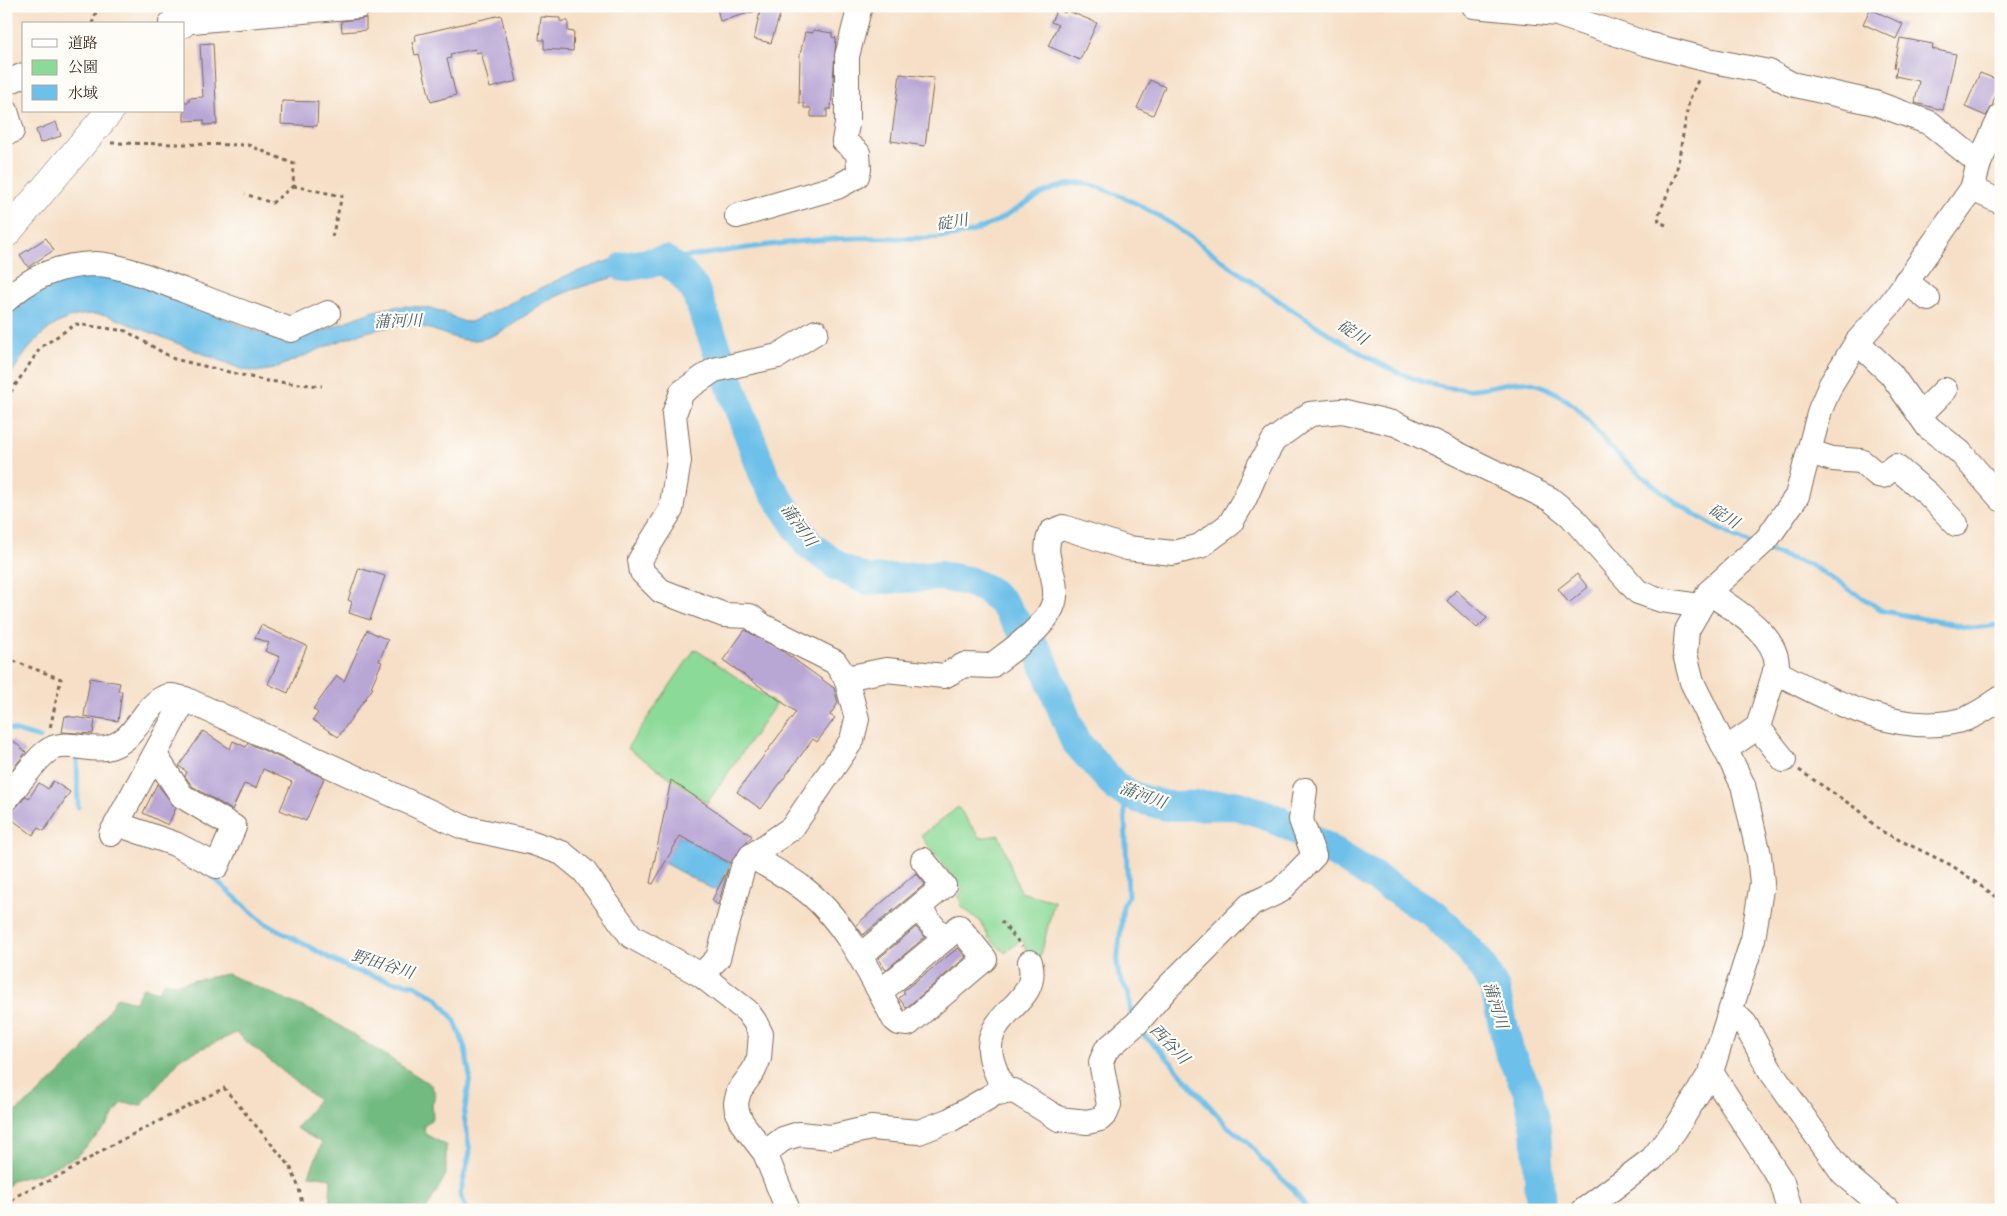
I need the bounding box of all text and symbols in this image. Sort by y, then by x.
legend [22,22,185,112]
text: 道路 [68,34,98,52]
text: 公園 [68,58,98,76]
text: 水域 [68,84,98,102]
water label: 碇川 [935,210,971,234]
water label: 蒲河川 [374,311,424,331]
water label: 碇川 [1334,315,1373,350]
water label: 蒲河川 [777,500,822,552]
water label: 碇川 [1705,500,1744,533]
water label: 蒲河川 [1117,778,1171,813]
water label: 野田谷川 [350,946,418,983]
water label: 蒲河川 [1480,979,1513,1033]
water label: 西谷川 [1146,1020,1195,1069]

